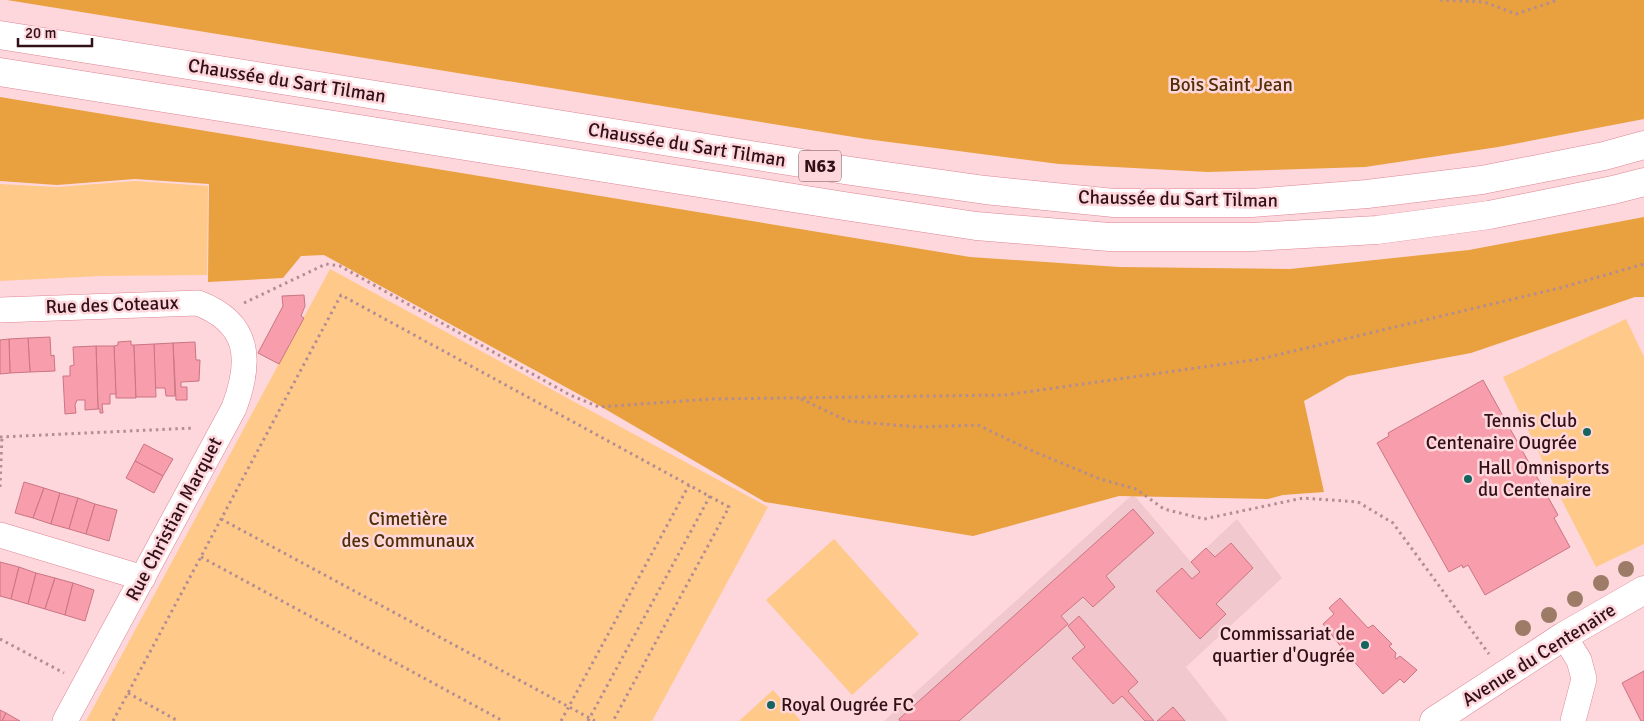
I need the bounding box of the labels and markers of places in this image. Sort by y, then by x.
place label: Tennis Club Centenaire Ougrée [1426,409,1577,455]
marker: Tennis Club Centenaire Ougrée [1581,426,1593,438]
place label: Hall Omnisports du Centenaire [1478,456,1609,502]
marker: Hall Omnisports du Centenaire [1462,473,1474,485]
place label: Commissariat de quartier d'Ougrée [1212,622,1355,668]
marker: Commissariat de quartier d'Ougrée [1359,639,1371,651]
place label: Royal Ougrée FC [781,693,914,717]
marker: Royal Ougrée FC [765,699,777,711]

